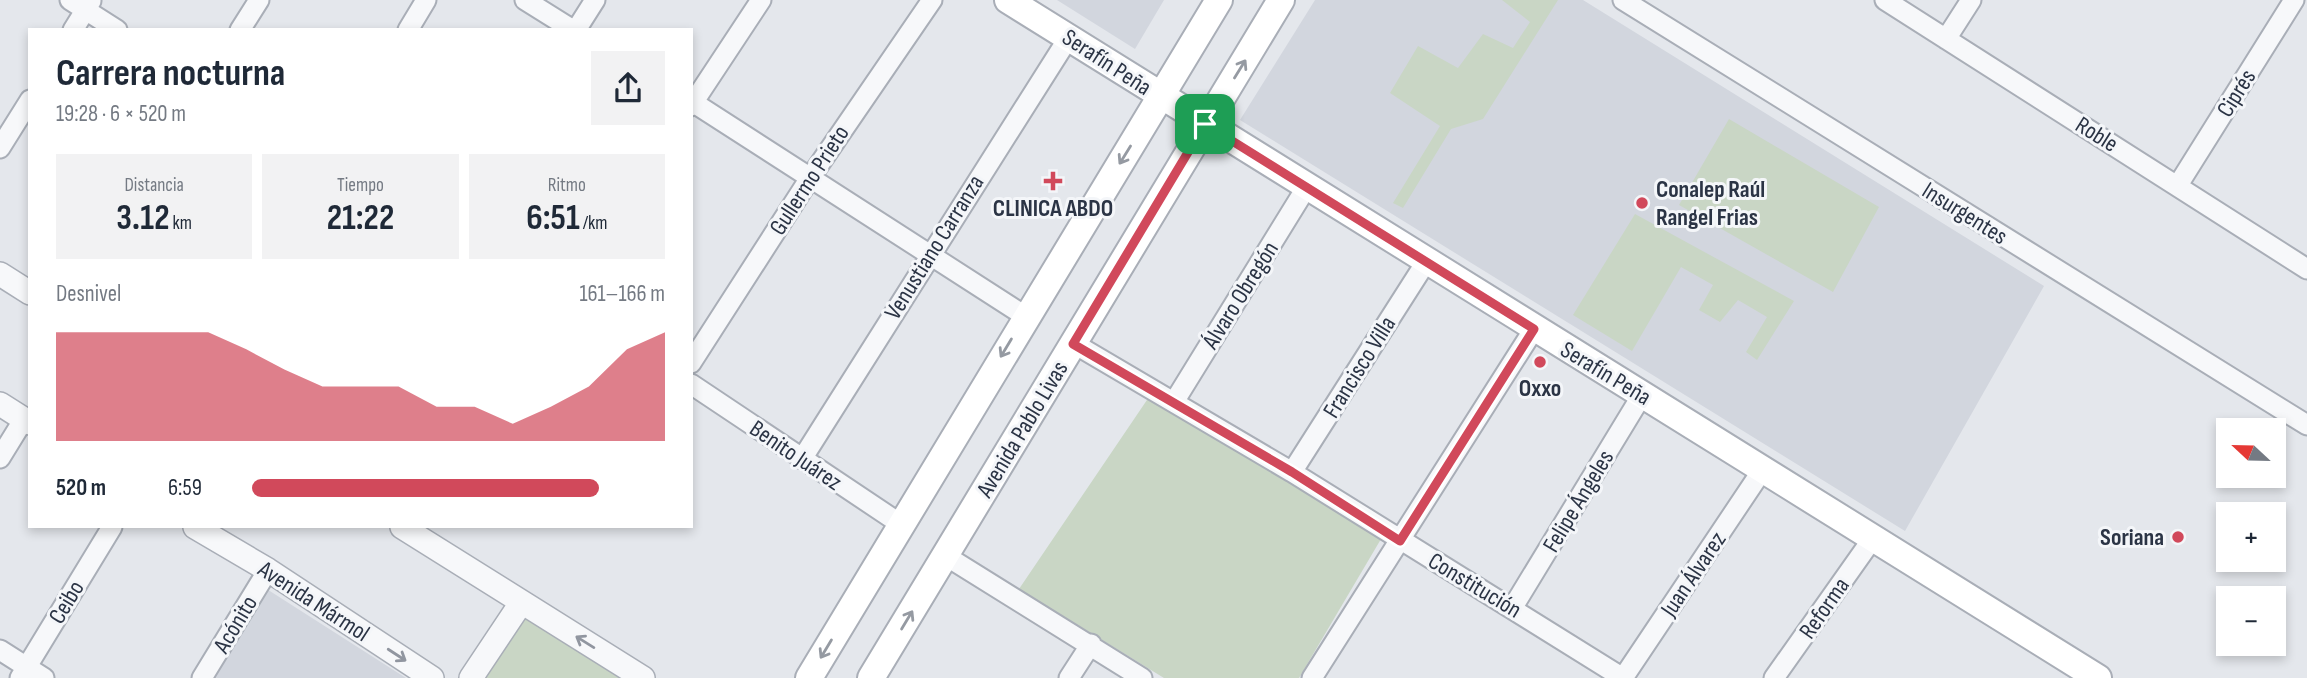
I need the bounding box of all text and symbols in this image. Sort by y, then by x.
street label: Serafín Peña [1057,23,1157,102]
text: Carrera nocturna [56,51,285,96]
button: share [591,51,665,125]
one-way arrow [1233,59,1247,79]
street label: Ciprés [2211,64,2262,122]
pin [1175,94,1235,154]
text: 19:28 · 6 × 520 m [56,100,186,128]
icon: arrive [1186,105,1224,143]
street label: Roble [2070,110,2123,159]
street label: Gullermo Prieto [763,120,856,241]
one-way arrow [1117,144,1131,164]
street label: Venustiano Carranza [878,170,990,325]
marker: CLINICA ABDO [1043,171,1063,191]
text: Distancia [125,174,184,197]
text: Tiempo [337,174,384,197]
text: Ritmo [548,174,586,197]
place label: Conalep Raúl Rangel Frias [1656,175,1765,232]
street label: Insurgentes [1917,176,2013,251]
place label: CLINICA ABDO [993,194,1113,223]
marker: Conalep Raúl Rangel Frias [1634,195,1650,211]
text: 3.12 [116,197,170,240]
text: 21:22 [327,197,394,240]
text: 6:51 [526,197,580,240]
text: km [170,212,192,235]
text: /km [580,212,607,235]
street label: Álvaro Obregón [1195,236,1285,355]
text: Desnivel [56,280,121,308]
text: 161–166 m [579,280,665,308]
street label: Francisco Villa [1317,311,1402,423]
street label: Serafín Peña [1555,335,1656,412]
one-way arrow [998,338,1012,358]
marker: Oxxo [1532,354,1548,370]
street label: Avenida Pablo Livas [970,356,1074,504]
place label: Oxxo [1519,374,1561,403]
street label: Benito Juárez [744,414,848,497]
north arrow [2216,418,2286,488]
map controls [2216,418,2286,656]
street label: Felipe Ángeles [1537,445,1620,558]
text: 520 m [56,474,106,502]
text: 6:59 [168,474,202,502]
button: + [2216,502,2286,572]
place label: Soriana [2100,523,2164,552]
street label: Juan Álvarez [1654,526,1733,623]
marker: Soriana [2170,529,2186,545]
street label: Constitución [1423,546,1527,625]
street label: Avenida Mármol [252,554,375,648]
street label: Reforma [1793,572,1856,645]
street label: Ceibo [42,575,91,629]
button: − [2216,586,2286,656]
street label: Acónito [207,590,264,659]
one-way arrow [900,610,914,630]
one-way arrow [575,635,595,649]
one-way arrow [819,639,833,659]
one-way arrow [387,648,407,662]

